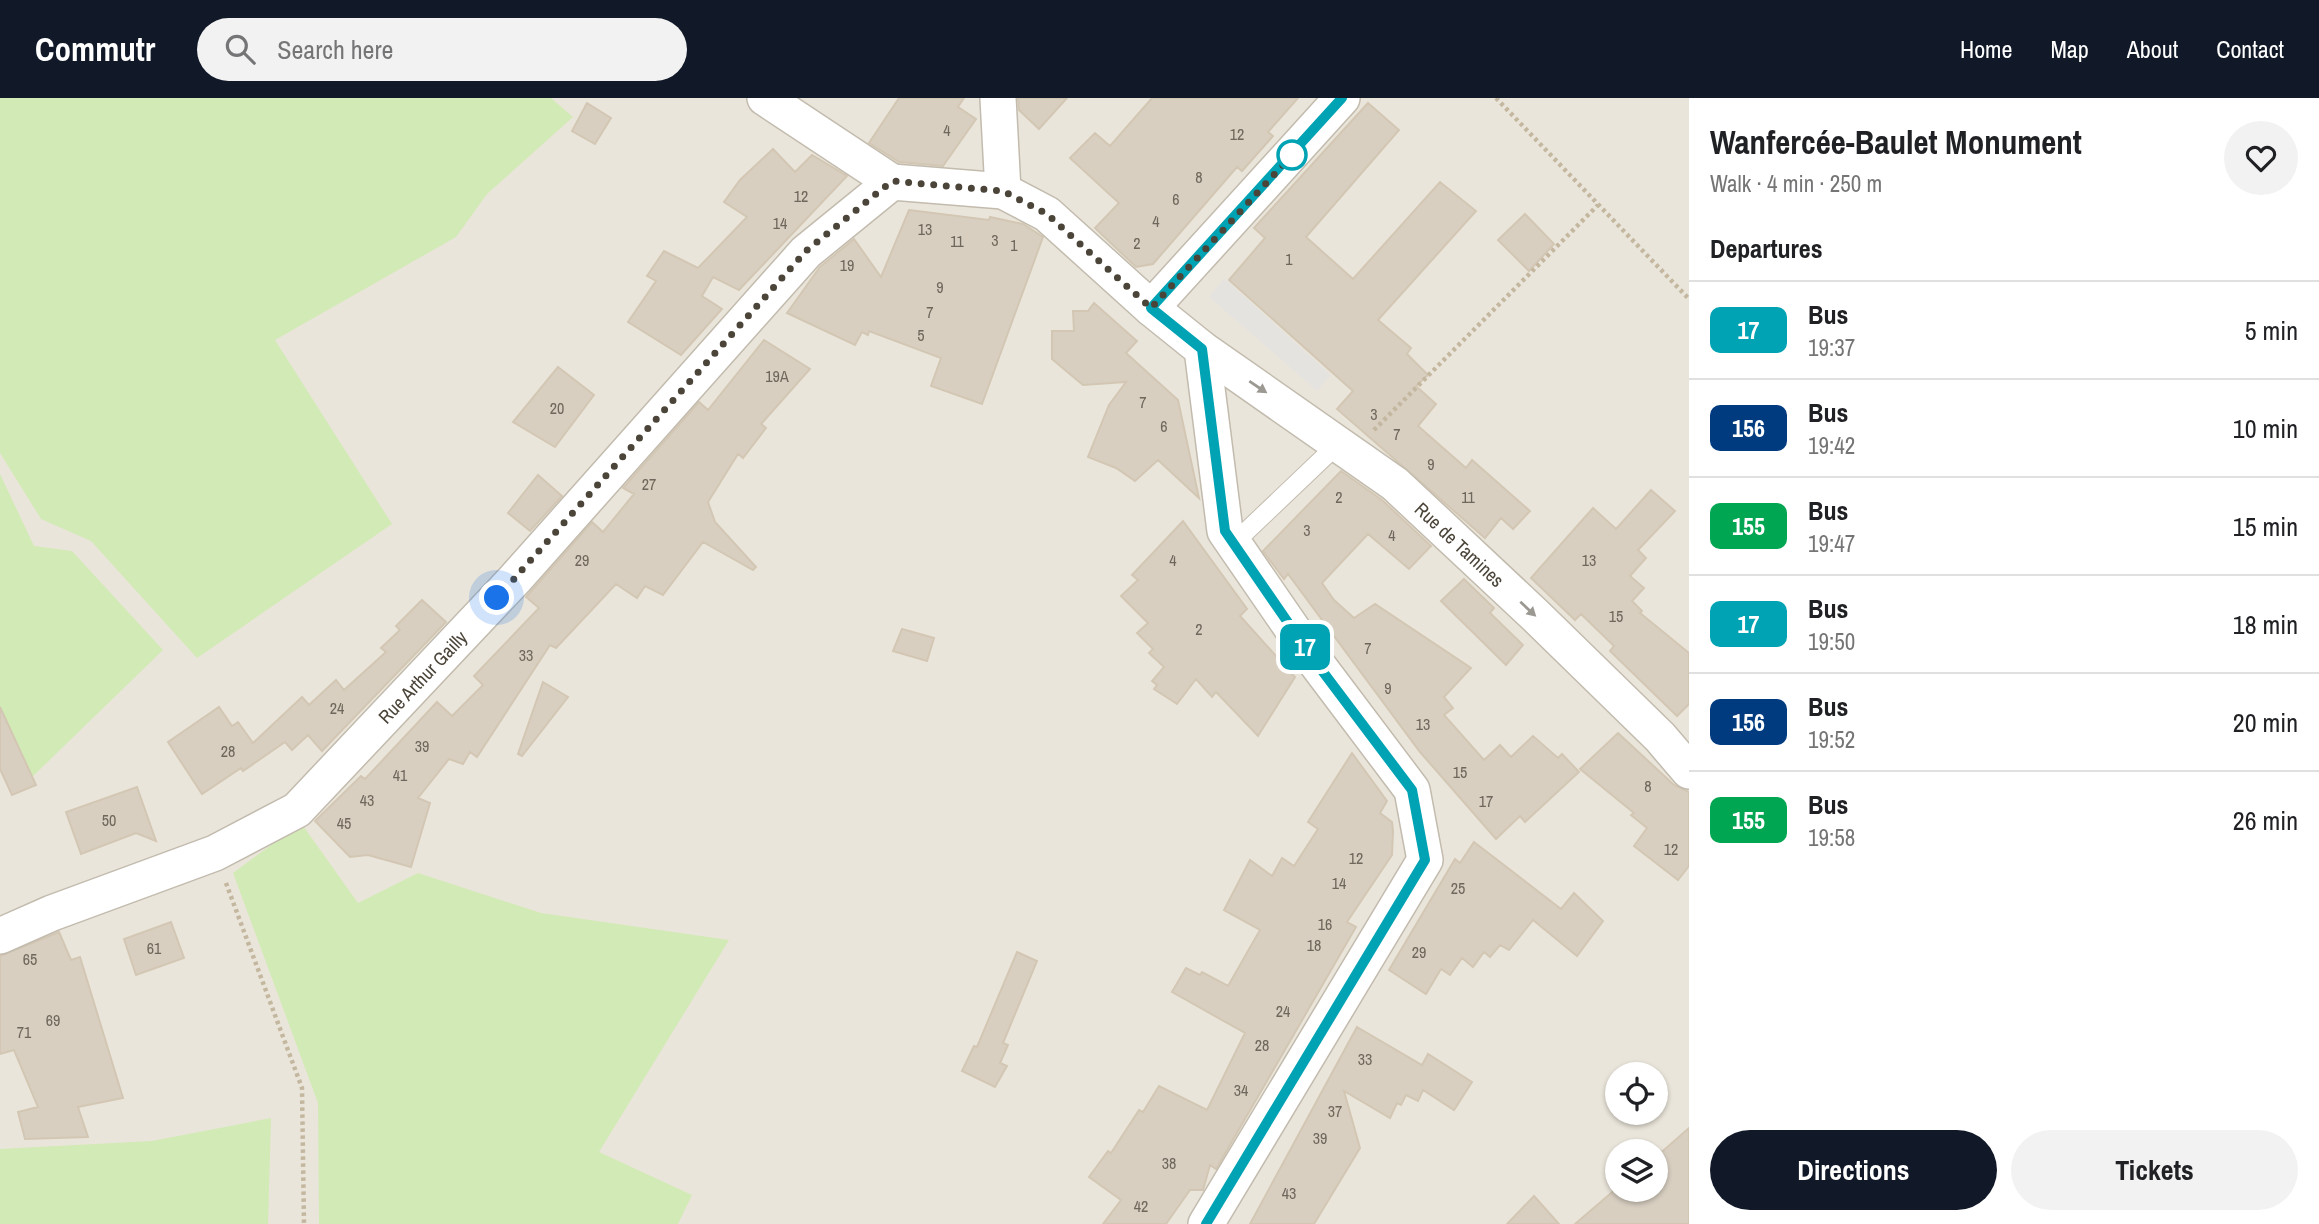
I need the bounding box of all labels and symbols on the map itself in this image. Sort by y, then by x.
house number: 4 [943,119,951,141]
house number: 12 [1230,123,1244,145]
unlabelled marker [1277,140,1307,170]
house number: 8 [1195,166,1203,188]
house number: 12 [794,185,808,207]
house number: 6 [1172,188,1180,210]
house number: 4 [1152,210,1160,232]
house number: 14 [773,212,787,234]
house number: 13 [918,218,932,240]
house number: 3 [991,229,999,251]
house number: 11 [950,230,965,252]
house number: 2 [1133,232,1141,254]
house number: 1 [1010,234,1018,256]
house number: 1 [1285,248,1293,270]
house number: 19 [840,254,854,276]
house number: 9 [936,276,944,298]
house number: 7 [926,301,934,323]
house number: 5 [917,324,925,346]
house number: 19A [765,365,789,387]
one-way arrow [1248,381,1268,394]
house number: 7 [1139,391,1147,413]
house number: 20 [550,397,564,419]
house number: 3 [1370,403,1378,425]
house number: 6 [1160,415,1168,437]
house number: 7 [1393,423,1401,445]
house number: 9 [1427,453,1435,475]
house number: 27 [642,473,656,495]
house number: 2 [1335,486,1343,508]
house number: 11 [1461,486,1476,508]
street label: Rue de Tamines [1409,496,1510,593]
house number: 3 [1303,519,1311,541]
house number: 4 [1388,524,1396,546]
house number: 29 [575,549,589,571]
house number: 4 [1169,549,1177,571]
house number: 13 [1582,549,1596,571]
your location [479,580,514,615]
one-way arrow [1519,600,1536,616]
house number: 15 [1609,605,1623,627]
house number: 2 [1195,618,1203,640]
line badge: 17 [1274,624,1336,670]
street label: Rue Arthur Gailly [372,625,473,729]
house number: 7 [1364,637,1372,659]
house number: 33 [519,644,533,666]
house number: 9 [1384,677,1392,699]
house number: 24 [330,697,344,719]
house number: 13 [1416,713,1430,735]
house number: 39 [415,735,429,757]
house number: 28 [221,740,235,762]
house number: 15 [1453,761,1467,783]
house number: 41 [393,764,408,786]
house number: 8 [1644,775,1652,797]
house number: 43 [360,789,374,811]
house number: 17 [1479,790,1493,812]
house number: 50 [102,809,116,831]
house number: 45 [337,812,351,834]
house number: 12 [1664,838,1678,860]
house number: 12 [1349,847,1363,869]
house number: 14 [1332,872,1346,894]
house number: 25 [1451,877,1465,899]
house number: 16 [1318,913,1332,935]
house number: 18 [1307,934,1321,956]
house number: 61 [147,937,162,959]
house number: 29 [1412,941,1426,963]
house number: 65 [23,948,37,970]
house number: 24 [1276,1000,1290,1022]
house number: 69 [46,1009,60,1031]
house number: 71 [17,1021,32,1043]
house number: 28 [1255,1034,1269,1056]
house number: 33 [1358,1048,1372,1070]
house number: 34 [1234,1079,1248,1101]
house number: 37 [1328,1100,1342,1122]
house number: 39 [1313,1127,1327,1149]
house number: 38 [1162,1152,1176,1174]
house number: 43 [1282,1182,1296,1204]
house number: 42 [1134,1195,1148,1217]

